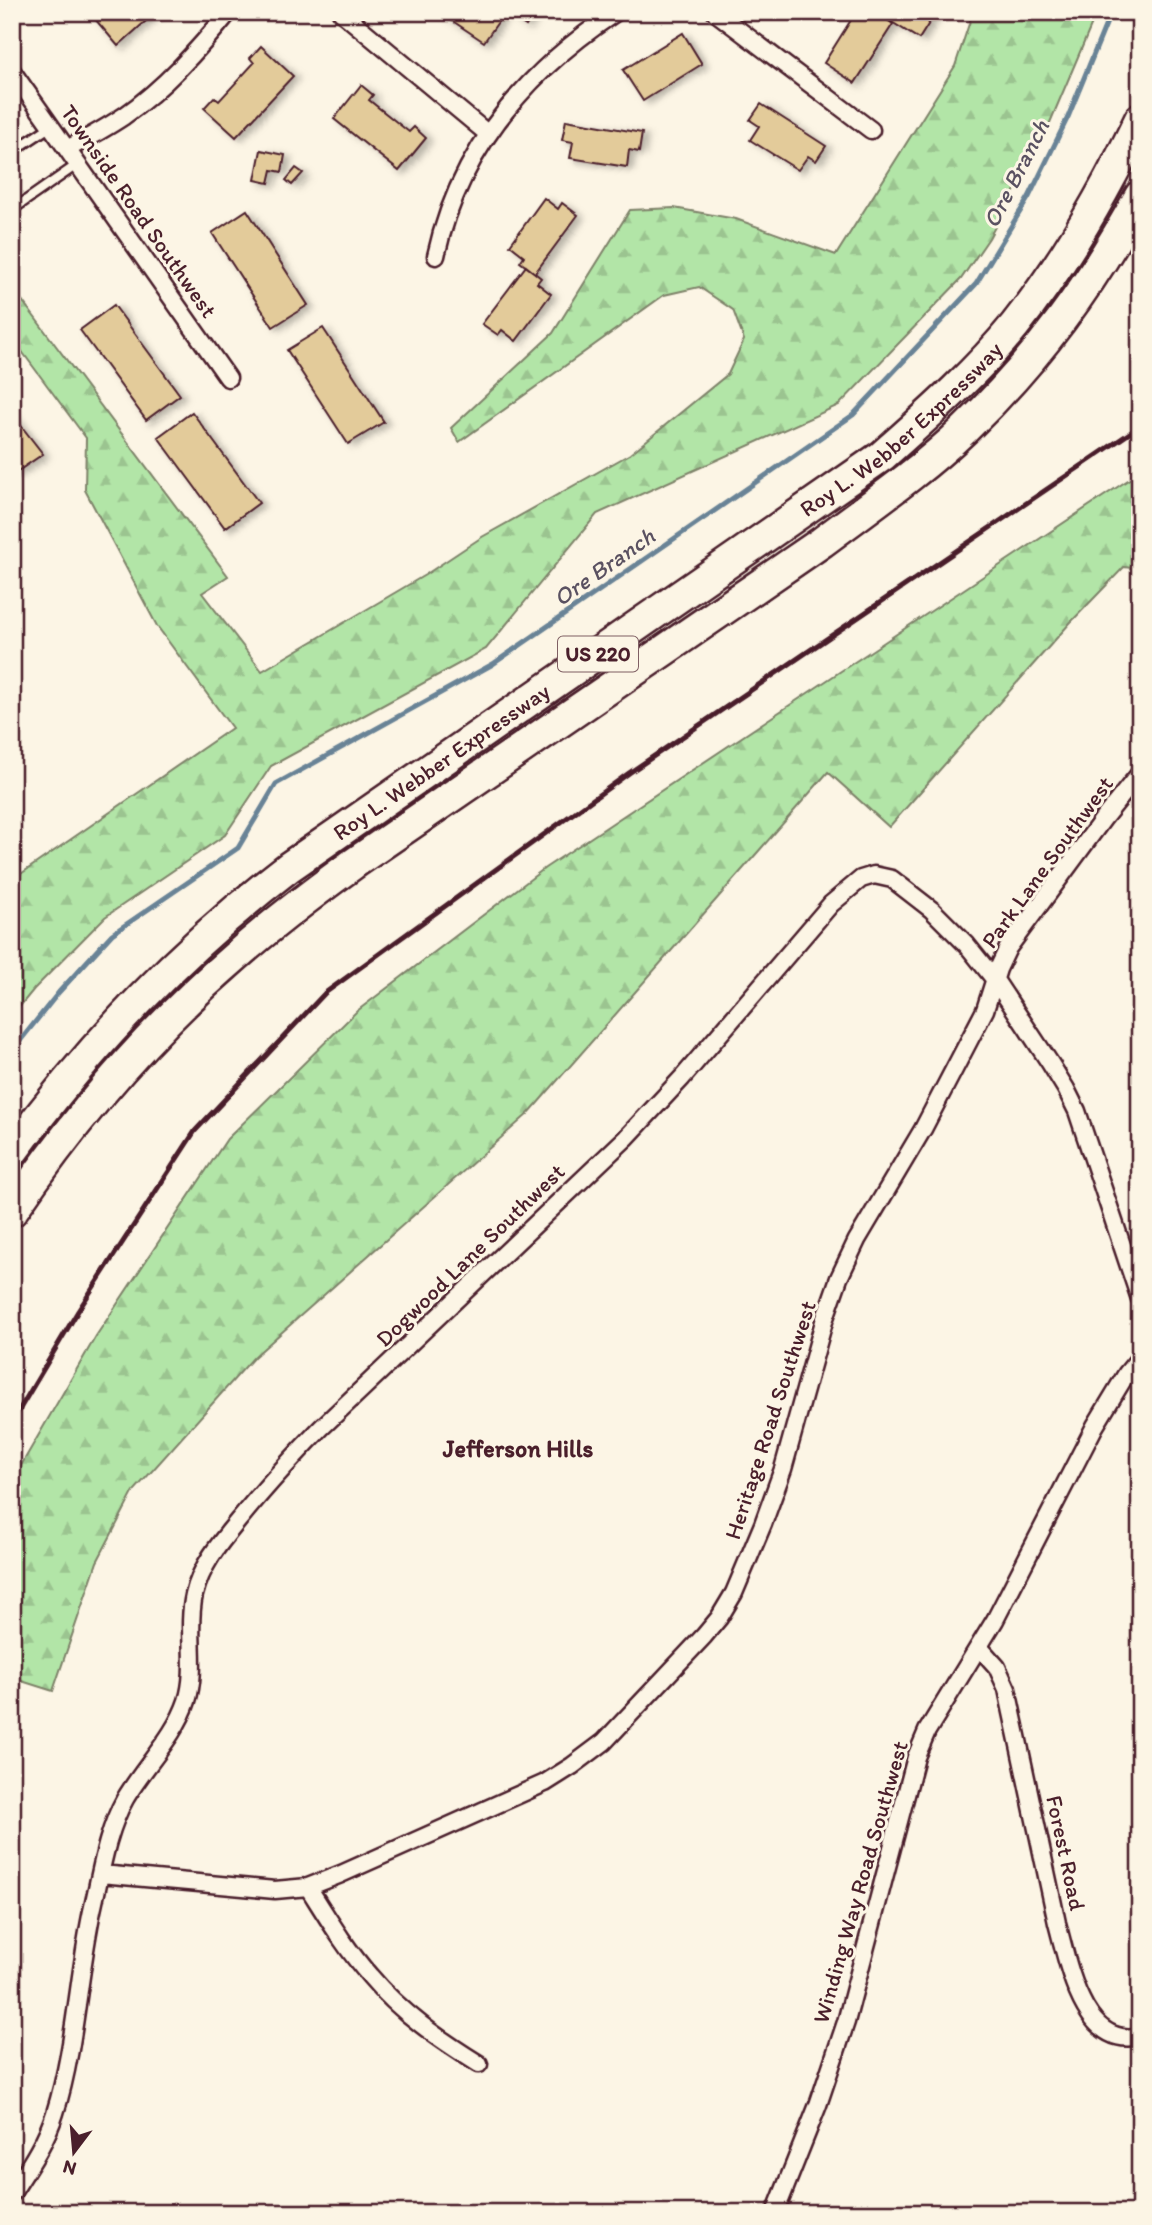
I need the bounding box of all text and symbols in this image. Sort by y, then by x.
street label: Townside Road Southwest [55,99,223,323]
water label: Ore Branch [976,114,1055,233]
street label: Roy L. Webber Expressway [794,336,1008,523]
water label: Ore Branch [547,521,661,612]
road number: US 220 [558,636,638,672]
street label: Roy L. Webber Expressway [327,677,555,846]
street label: Park Lane Southwest [975,770,1119,954]
street label: Dogwood Lane Southwest [370,1157,571,1353]
street label: Heritage Road Southwest [718,1297,822,1543]
district label: Jefferson Hills [442,1434,594,1463]
street label: Winding Way Road Southwest [806,1737,914,2026]
street label: Forest Road [1040,1793,1092,1914]
north arrow [38,2116,108,2186]
text: N [60,2155,79,2181]

